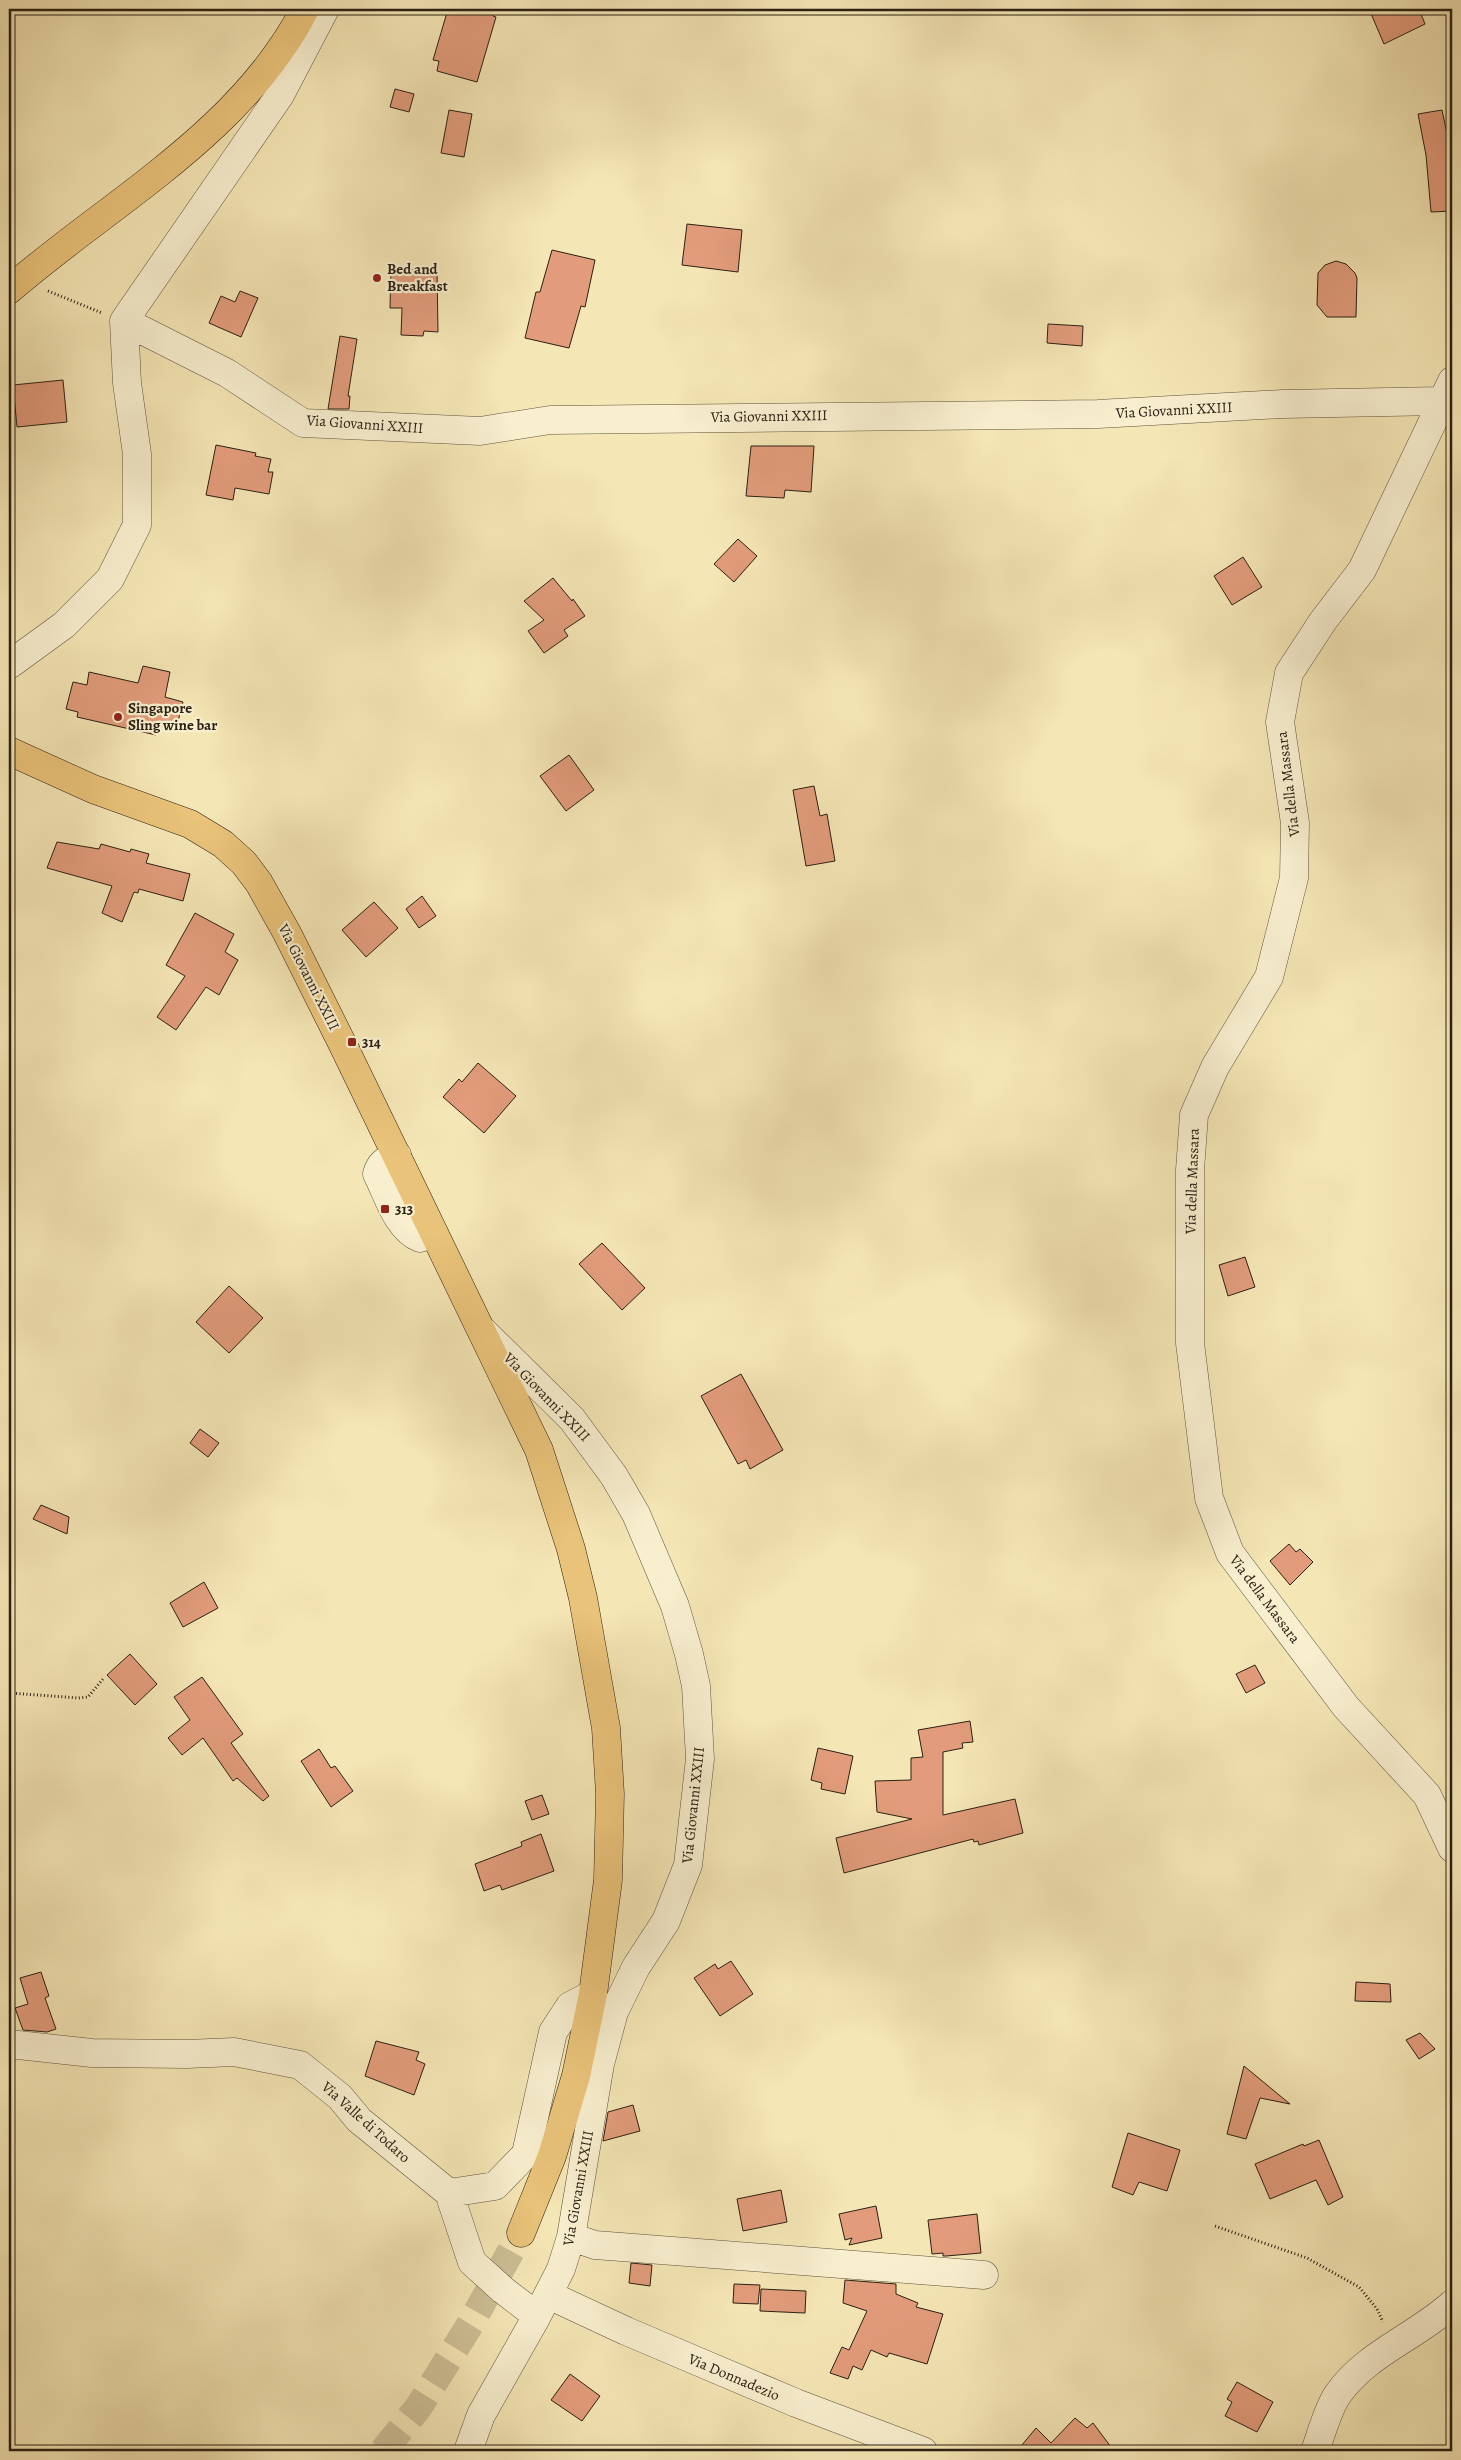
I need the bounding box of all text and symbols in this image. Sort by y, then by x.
place label: Bed and Breakfast [387,259,448,296]
marker: Bed and Breakfast [371,272,383,284]
street label: Via Giovanni XXIII [1114,397,1233,423]
street label: Via Giovanni XXIII [709,405,828,427]
street label: Via Giovanni XXIII [305,410,424,438]
place label: Singapore Sling wine bar [128,698,218,735]
marker: Singapore Sling wine bar [112,711,124,723]
street label: Via della Massara [1272,730,1305,839]
street label: Via Giovanni XXIII [273,919,344,1034]
place label: 314 [362,1032,381,1052]
marker: 314 [346,1036,358,1048]
street label: Via della Massara [1180,1128,1204,1235]
place label: 313 [395,1199,413,1219]
marker: 313 [379,1203,391,1215]
street label: Via Giovanni XXIII [499,1347,595,1446]
street label: Via della Massara [1225,1550,1305,1647]
street label: Via Giovanni XXIII [677,1746,709,1865]
street label: Via Valle di Todaro [317,2076,415,2167]
street label: Via Giovanni XXIII [558,2129,598,2248]
street label: Via Donnadezio [684,2348,783,2405]

